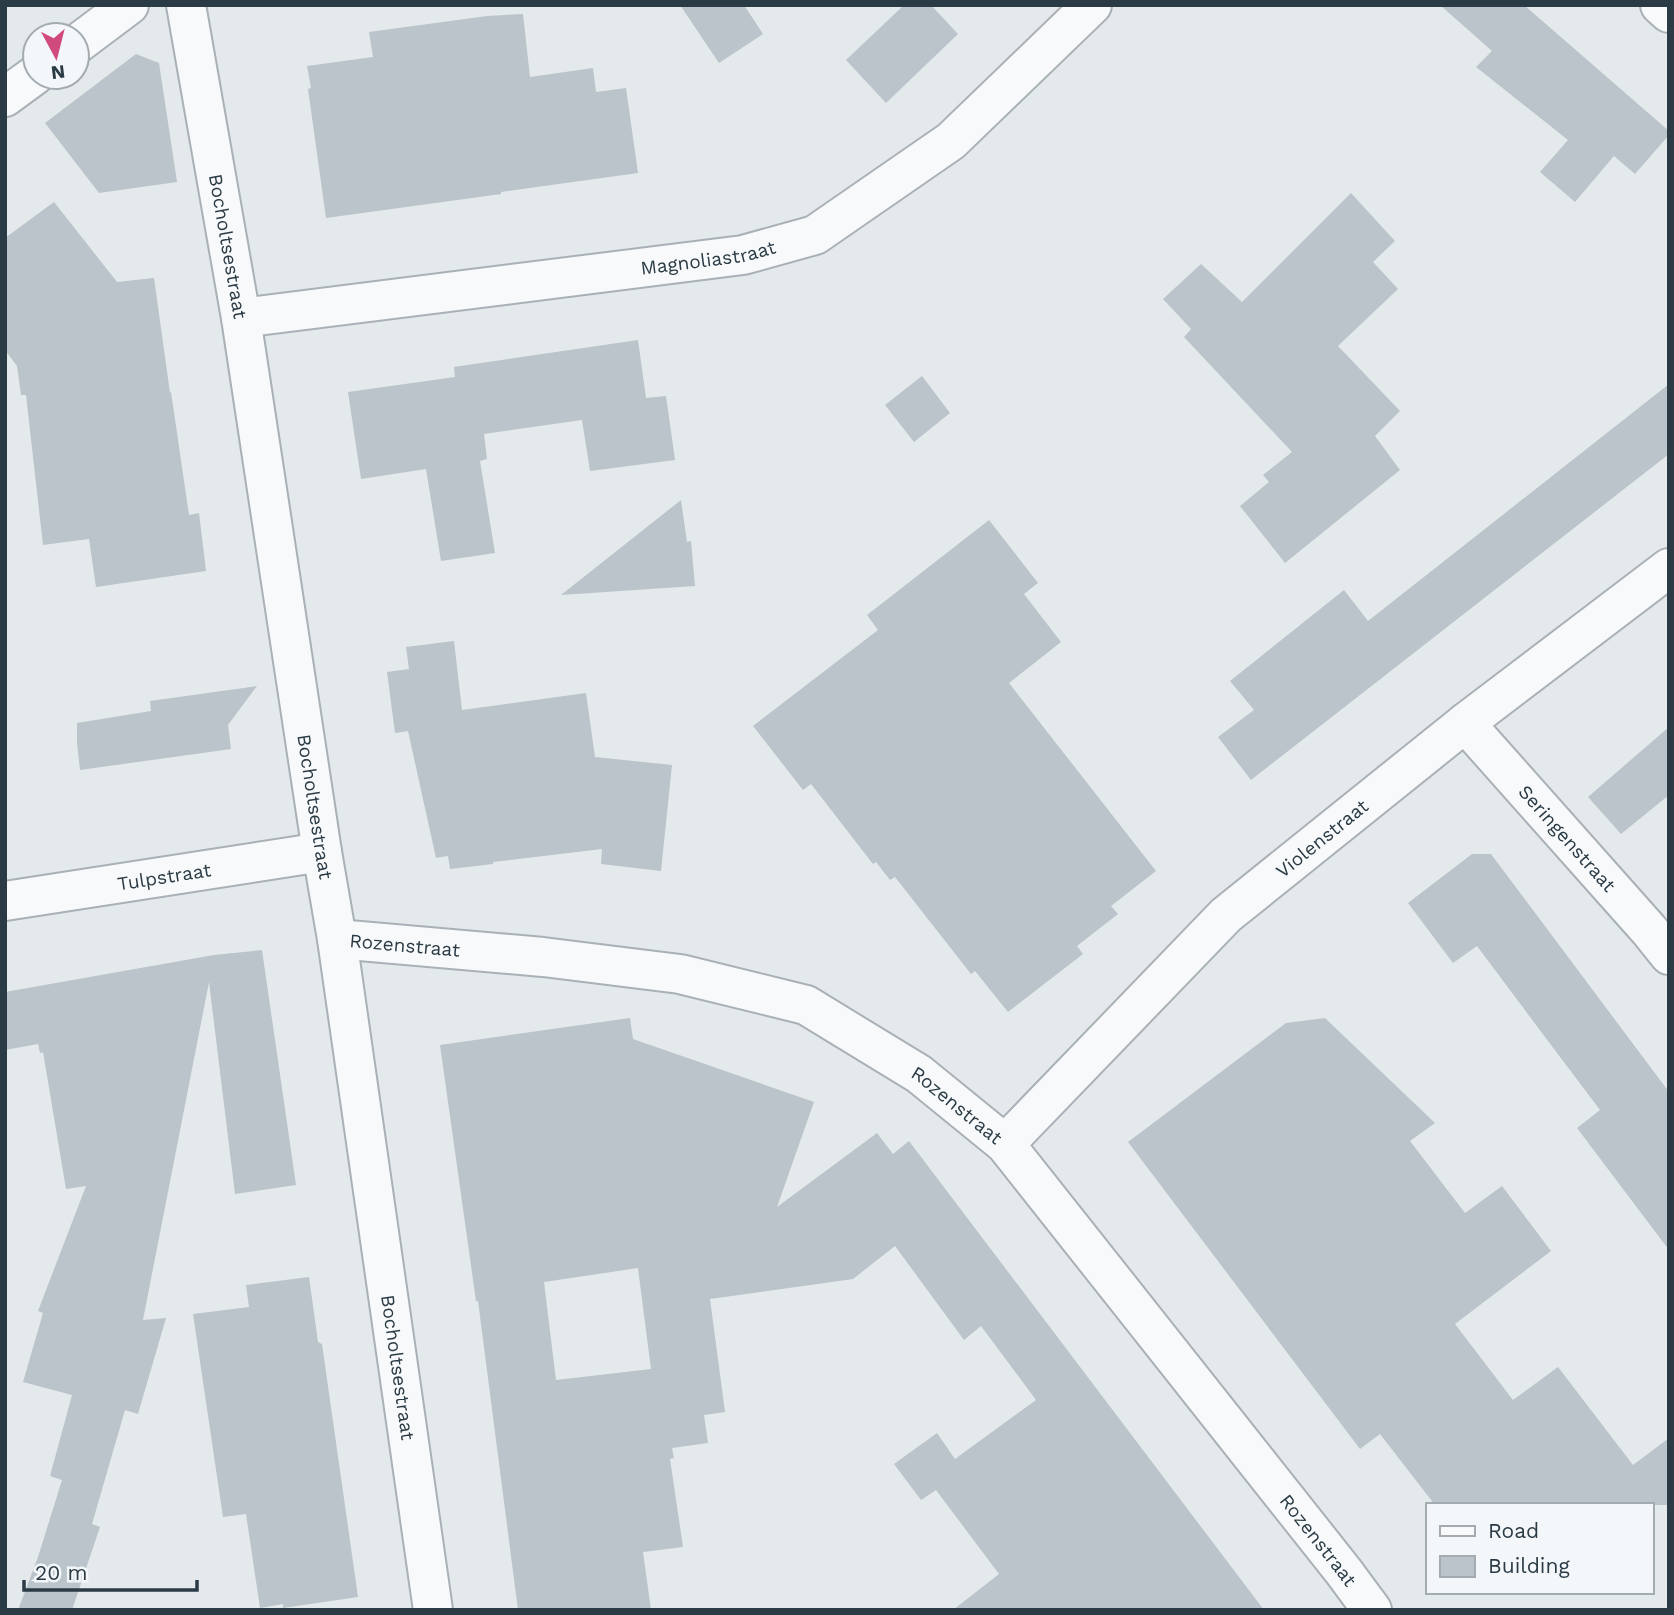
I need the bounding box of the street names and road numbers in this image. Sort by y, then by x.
street label: Bocholtsestraat [204,172,252,321]
street label: Magnoliastraat [639,235,778,279]
street label: Bocholtsestraat [293,732,338,881]
street label: Seringenstraat [1514,780,1621,896]
street label: Violenstraat [1271,794,1373,882]
street label: Tulpstraat [116,858,213,895]
street label: Rozenstraat [349,929,461,961]
street label: Rozenstraat [908,1061,1007,1149]
street label: Bocholtsestraat [377,1293,420,1442]
street label: Rozenstraat [1275,1489,1362,1591]

